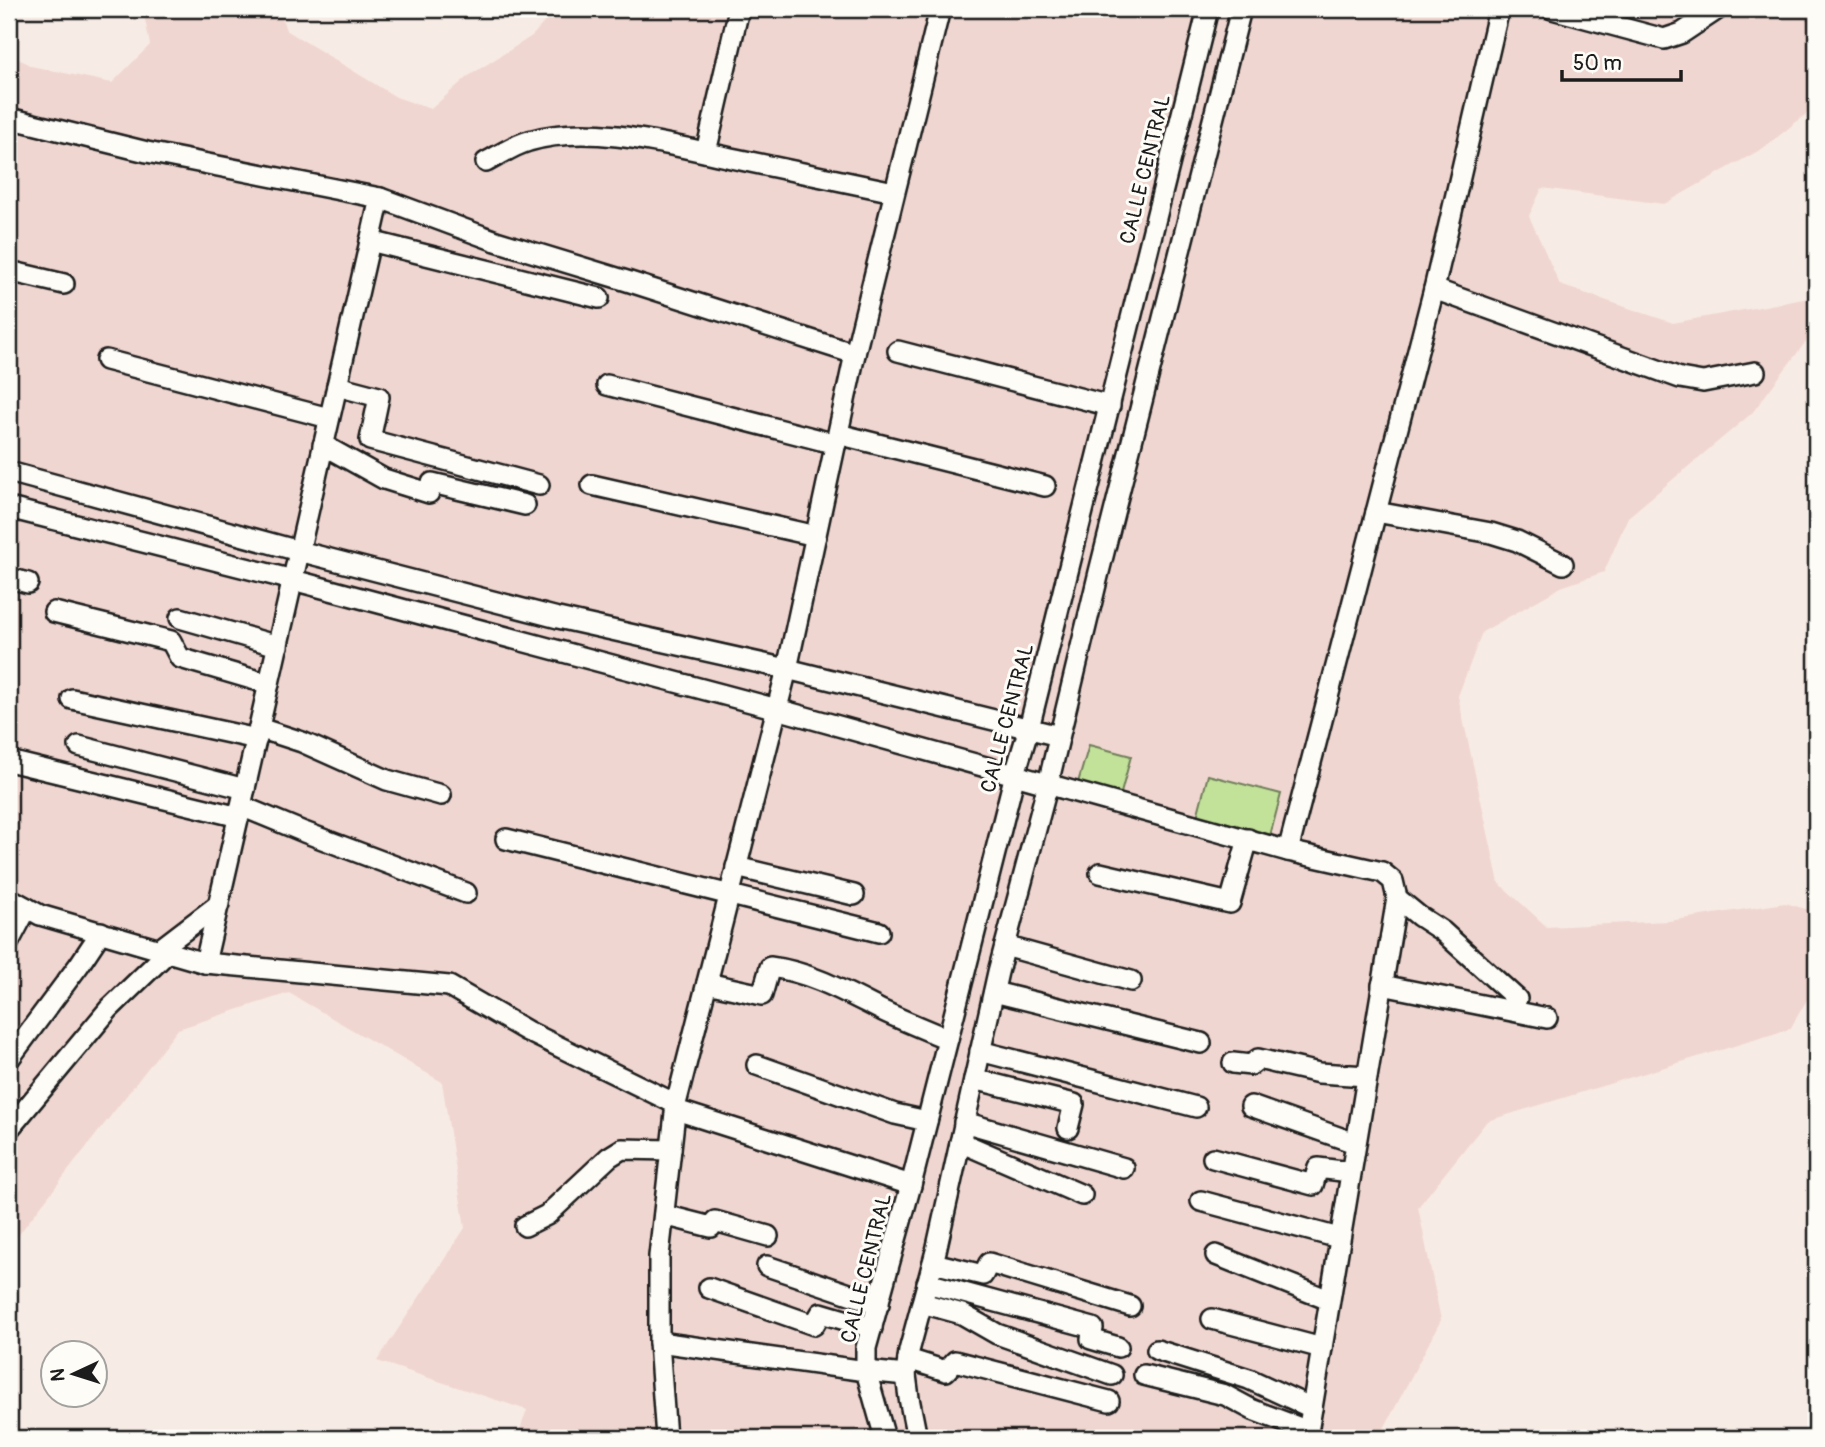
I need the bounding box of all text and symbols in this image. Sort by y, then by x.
scale bar [1562,38,1682,82]
text: 50 m [1573,50,1622,77]
street label: CALLE CENTRAL [1114,91,1177,247]
street label: CALLE CENTRAL [975,640,1040,796]
street label: CALLE CENTRAL [835,1190,898,1346]
north arrow [38,1338,108,1408]
text: N [46,1368,70,1382]

